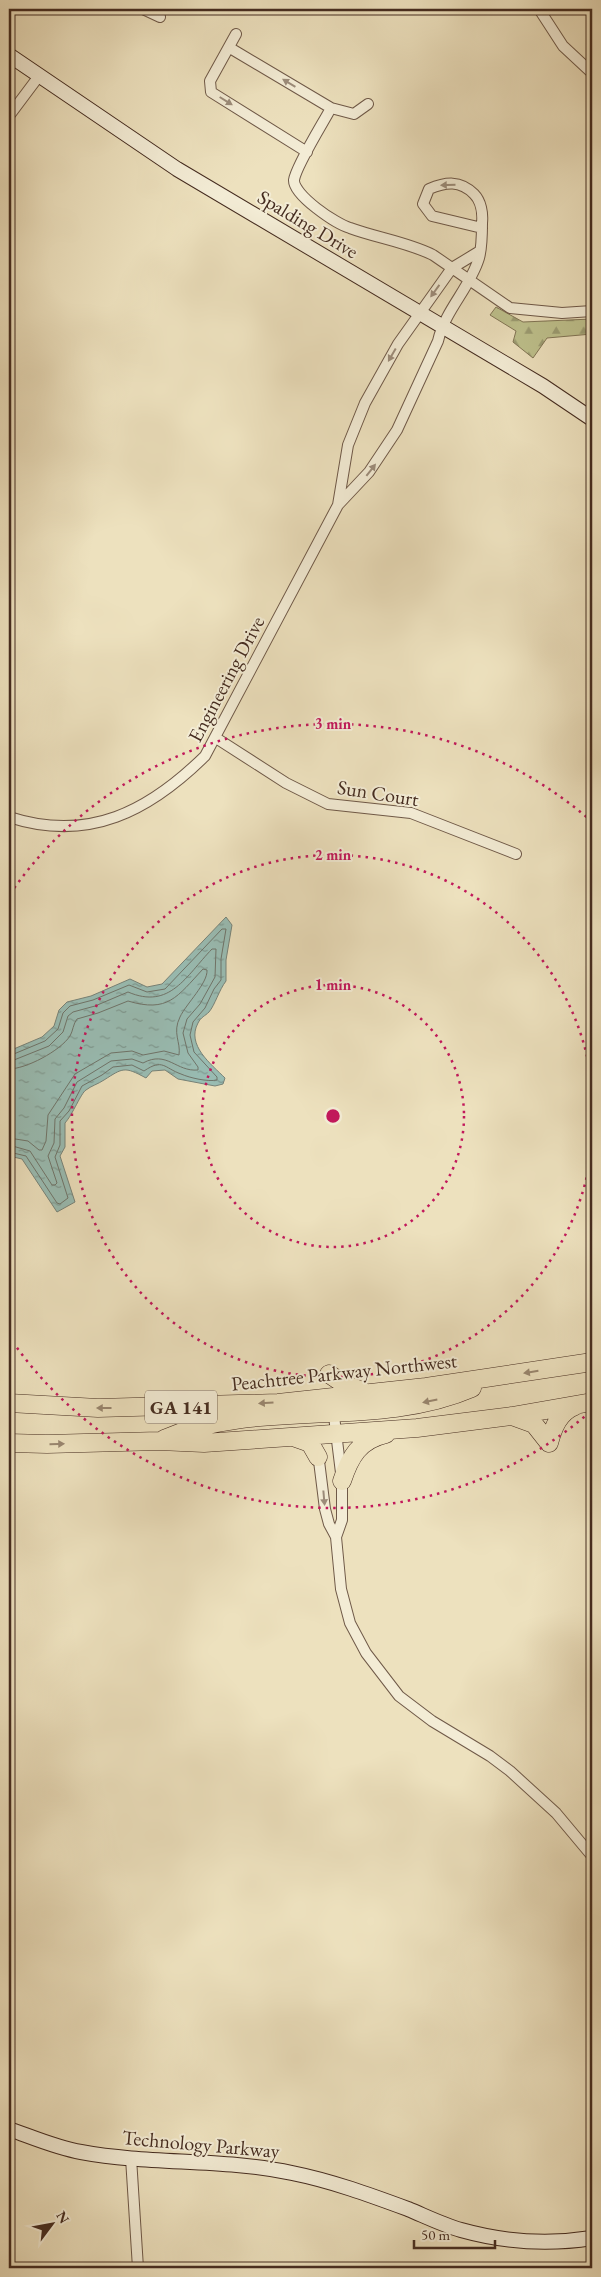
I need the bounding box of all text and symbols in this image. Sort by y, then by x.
one-way arrow [283,79,296,88]
one-way arrow [219,96,232,106]
one-way arrow [439,181,455,189]
street label: Spalding Drive [253,184,363,264]
one-way arrow [430,284,440,298]
one-way arrow [388,348,397,361]
one-way arrow [366,463,376,476]
street label: Engineering Drive [182,611,270,746]
text: 3 min [315,714,352,733]
street label: Sun Court [335,774,421,812]
text: 2 min [315,845,352,864]
text: 1 min [315,975,352,994]
centre of rings [324,1107,342,1125]
street label: Peachtree Parkway Northwest [230,1347,459,1397]
one-way arrow [522,1369,538,1377]
road number: GA 141 [145,1390,217,1424]
one-way arrow [423,1397,438,1405]
one-way arrow [258,1400,274,1408]
one-way arrow [96,1404,112,1412]
one-way arrow [50,1440,66,1448]
one-way arrow [320,1490,328,1506]
street label: Technology Parkway [121,2124,281,2164]
north arrow [28,2200,78,2250]
text: N [52,2208,74,2227]
scale bar [414,2217,495,2249]
text: 50 m [421,2225,450,2244]

